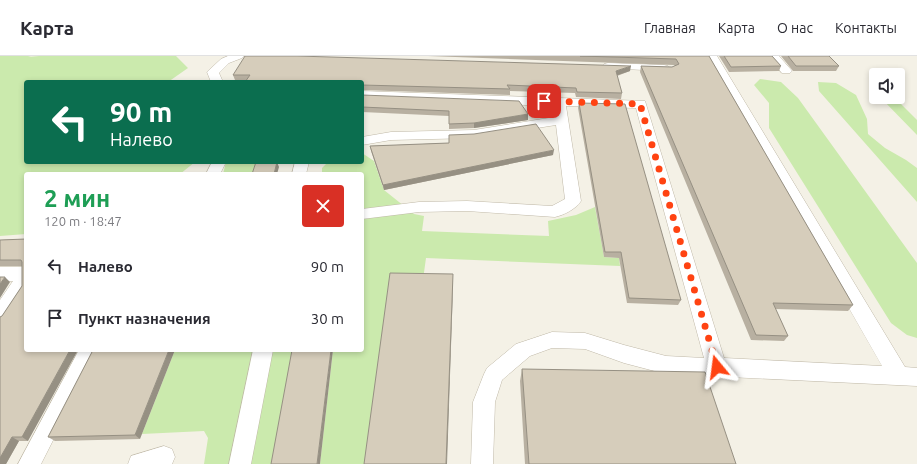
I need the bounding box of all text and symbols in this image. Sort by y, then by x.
text: Карта [20,17,74,39]
text: Главная [644,20,696,36]
text: Карта [718,20,755,36]
text: О нас [777,20,813,36]
text: Контакты [835,20,897,36]
map controls [869,68,905,104]
button: sound [869,68,905,104]
pin [527,84,561,118]
icon: arrive [533,90,555,112]
icon: left [44,96,96,148]
text: 90 m [110,96,172,127]
text: Налево [110,129,173,149]
text: 2 мин [44,185,110,212]
button: close [302,185,344,227]
text: 120 m · 18:47 [44,214,122,228]
icon: left [44,255,66,277]
text: Налево [78,258,133,275]
text: 90 m [311,258,344,275]
icon: arrive [44,307,66,329]
text: Пункт назначения [78,310,211,327]
text: 30 m [311,310,344,327]
position arrow [696,346,738,388]

